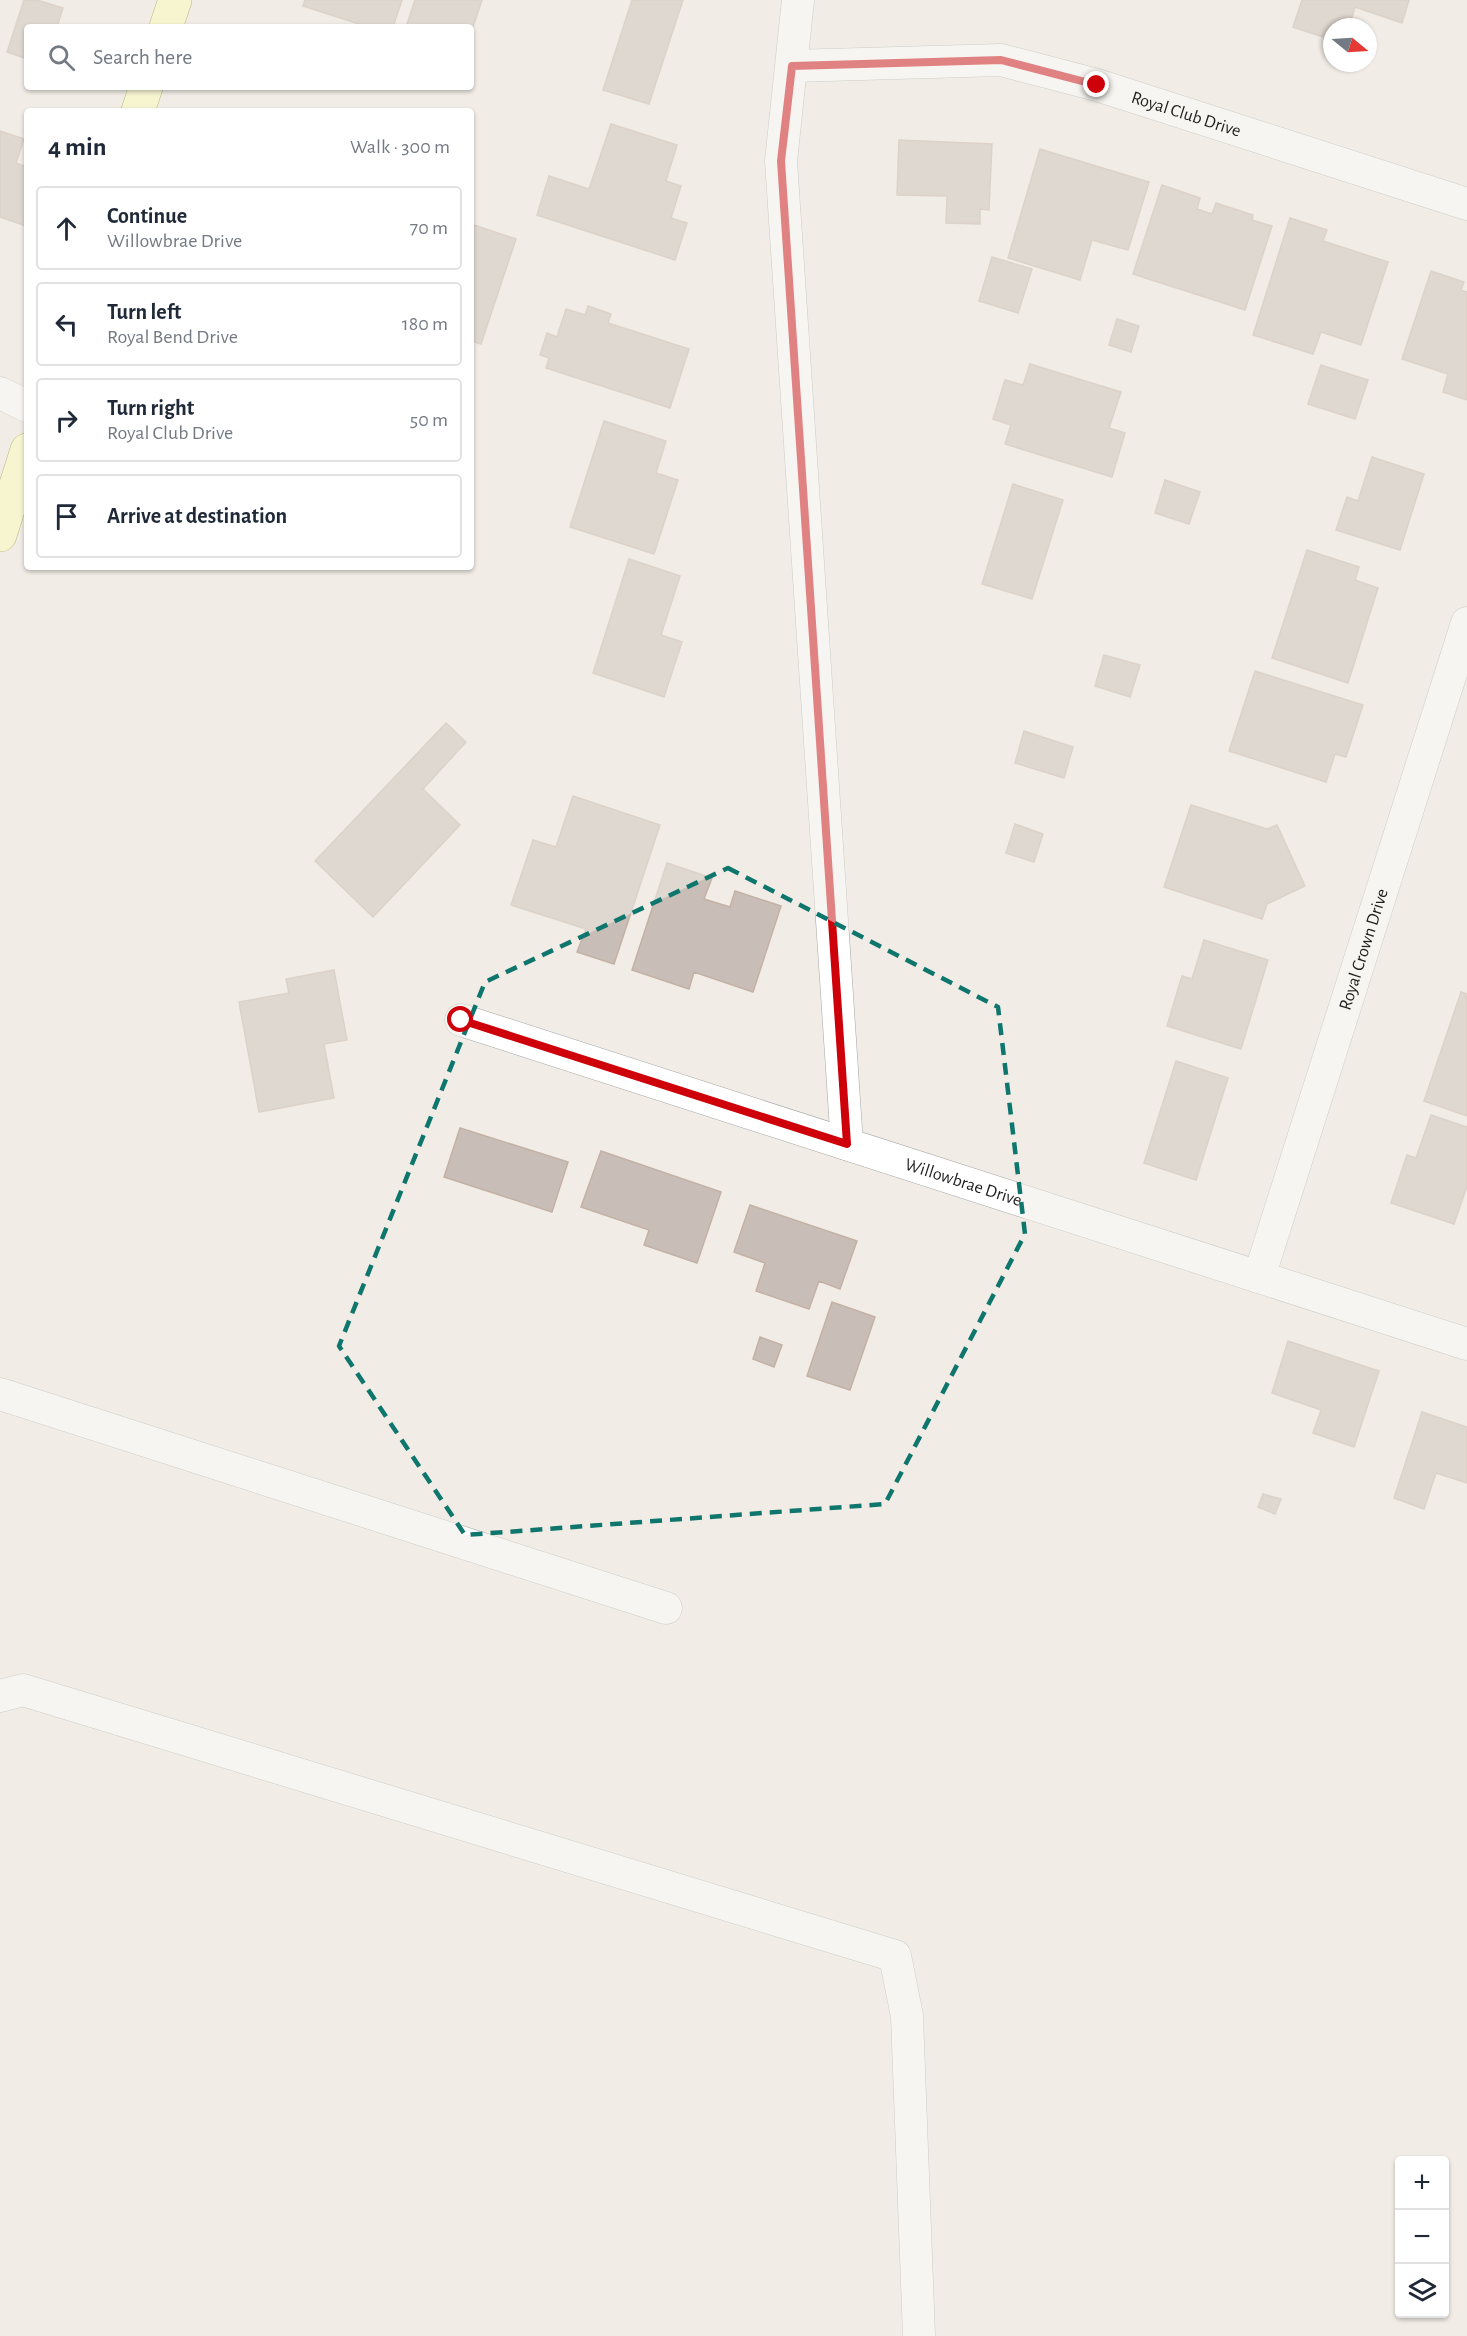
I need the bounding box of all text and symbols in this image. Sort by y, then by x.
north arrow [1323,18,1377,72]
search box [24,24,474,90]
icon: search [45,41,78,74]
text: Search here [93,46,192,68]
route end [1083,71,1109,97]
street label: Royal Club Drive [1129,89,1243,141]
text: 4 min [48,134,107,160]
text: Walk · 300 m [350,137,450,157]
text: Continue [107,205,187,227]
icon: ahead [50,212,83,245]
text: 70 m [410,218,448,238]
text: Willowbrae Drive [107,231,242,251]
text: Turn left [107,301,181,323]
icon: left [50,308,83,341]
text: 180 m [402,314,448,334]
text: Royal Bend Drive [107,327,238,347]
text: Turn right [107,397,194,419]
icon: right [50,404,83,437]
text: 50 m [410,410,448,430]
text: Royal Club Drive [107,423,233,443]
icon: arrive [50,500,83,533]
text: Arrive at destination [107,505,287,527]
street label: Royal Crown Drive [1336,887,1392,1012]
route start [447,1006,473,1032]
street label: Willowbrae Drive [902,1156,1024,1210]
map controls [1395,2156,1449,2318]
button: + [1395,2156,1449,2210]
button: − [1395,2210,1449,2264]
button: layers [1395,2264,1449,2318]

